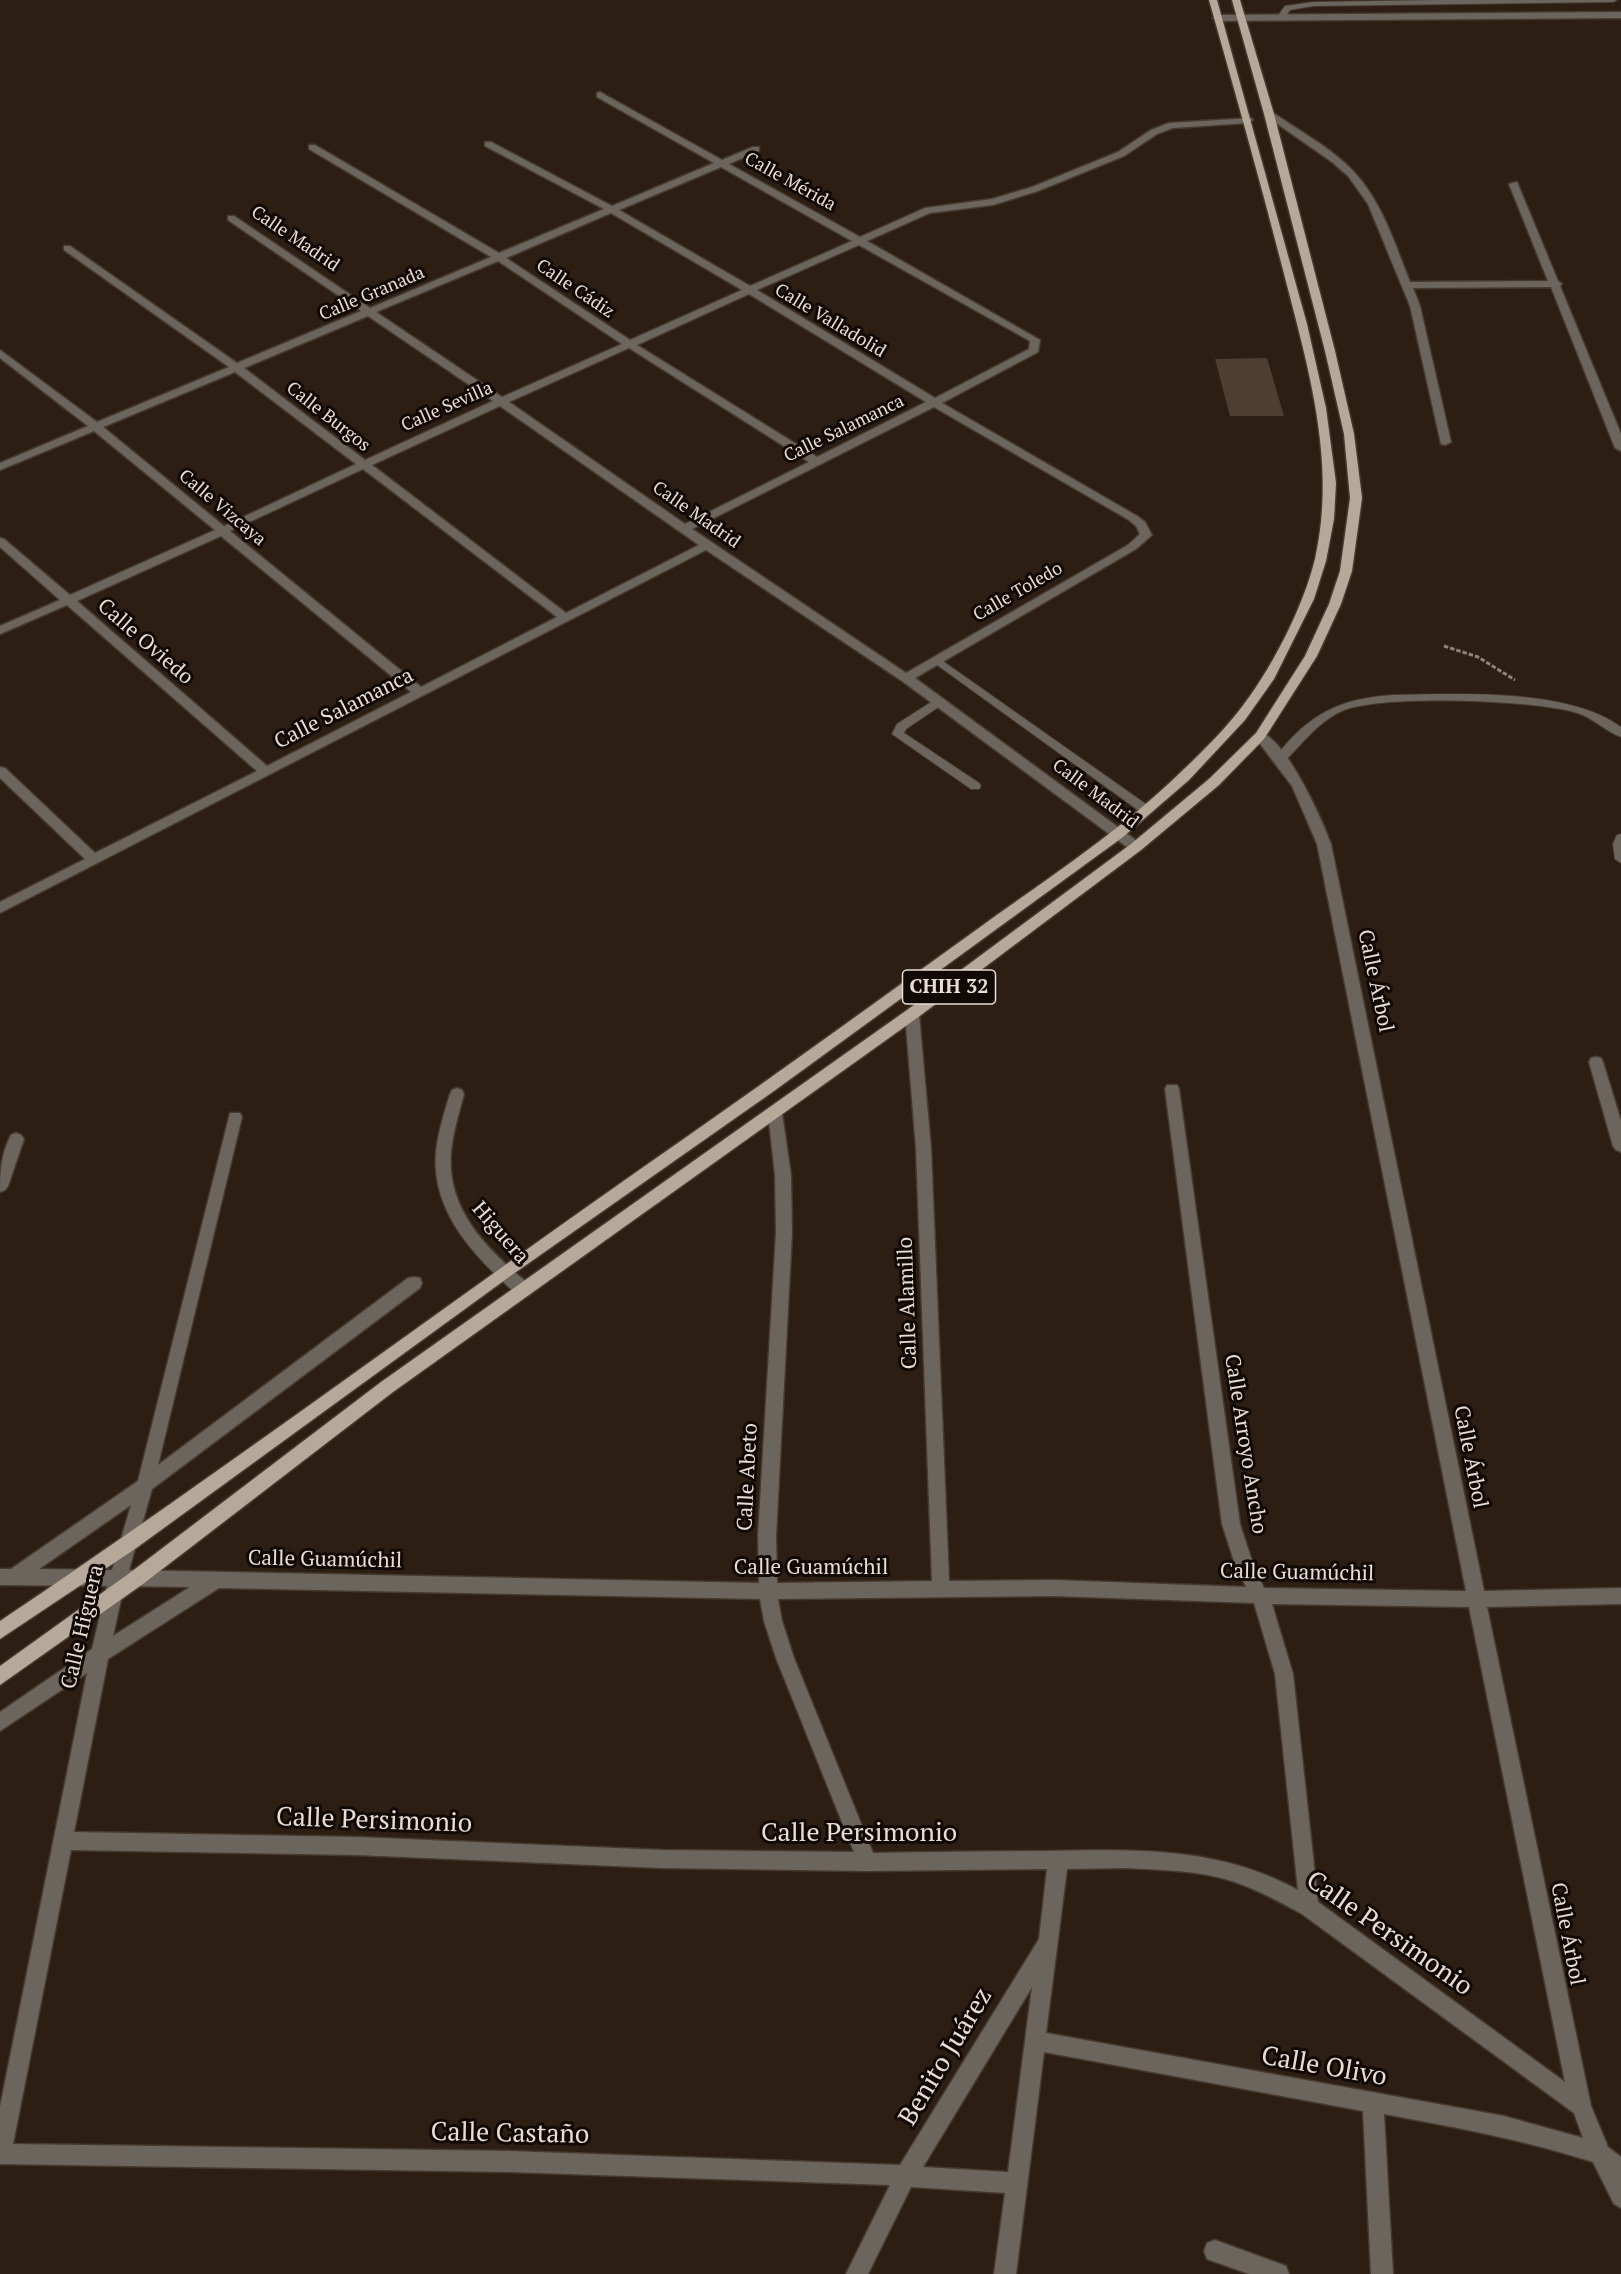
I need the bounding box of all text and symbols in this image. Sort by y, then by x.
street label: Calle Mérida [741,148,839,216]
street label: Calle Madrid [247,202,343,276]
street label: Calle Cádiz [532,255,618,323]
street label: Calle Granada [316,262,428,326]
street label: Calle Valladolid [771,279,889,363]
street label: Calle Sevilla [398,377,496,437]
street label: Calle Burgos [282,378,374,456]
street label: Calle Salamanca [780,391,908,467]
street label: Calle Vizcaya [174,465,270,551]
street label: Calle Madrid [648,477,744,553]
street label: Calle Toledo [970,558,1066,626]
street label: Calle Oviedo [92,594,198,690]
street label: Calle Salamanca [270,663,418,755]
street label: Calle Madrid [1048,755,1142,833]
street label: Calle Árbol [1352,927,1398,1035]
road number: CHIH 32 [902,970,996,1004]
street label: Higuera [466,1197,534,1269]
street label: Calle Alamillo [893,1236,923,1370]
street label: Calle Arroyo Ancho [1218,1352,1272,1536]
street label: Calle Árbol [1448,1403,1492,1511]
street label: Calle Abeto [733,1422,763,1532]
street label: Calle Guamúchil [248,1546,402,1574]
street label: Calle Guamúchil [734,1555,888,1581]
street label: Calle Guamúchil [1220,1559,1374,1587]
street label: Calle Higuera [57,1563,109,1691]
street label: Calle Persimonio [275,1802,473,1840]
street label: Calle Persimonio [761,1818,957,1850]
street label: Calle Persimonio [1300,1865,1478,2003]
street label: Calle Árbol [1545,1880,1589,1988]
street label: Benito Juárez [893,1983,999,2131]
street label: Calle Olivo [1259,2041,1389,2093]
street label: Calle Castaño [430,2117,590,2151]

